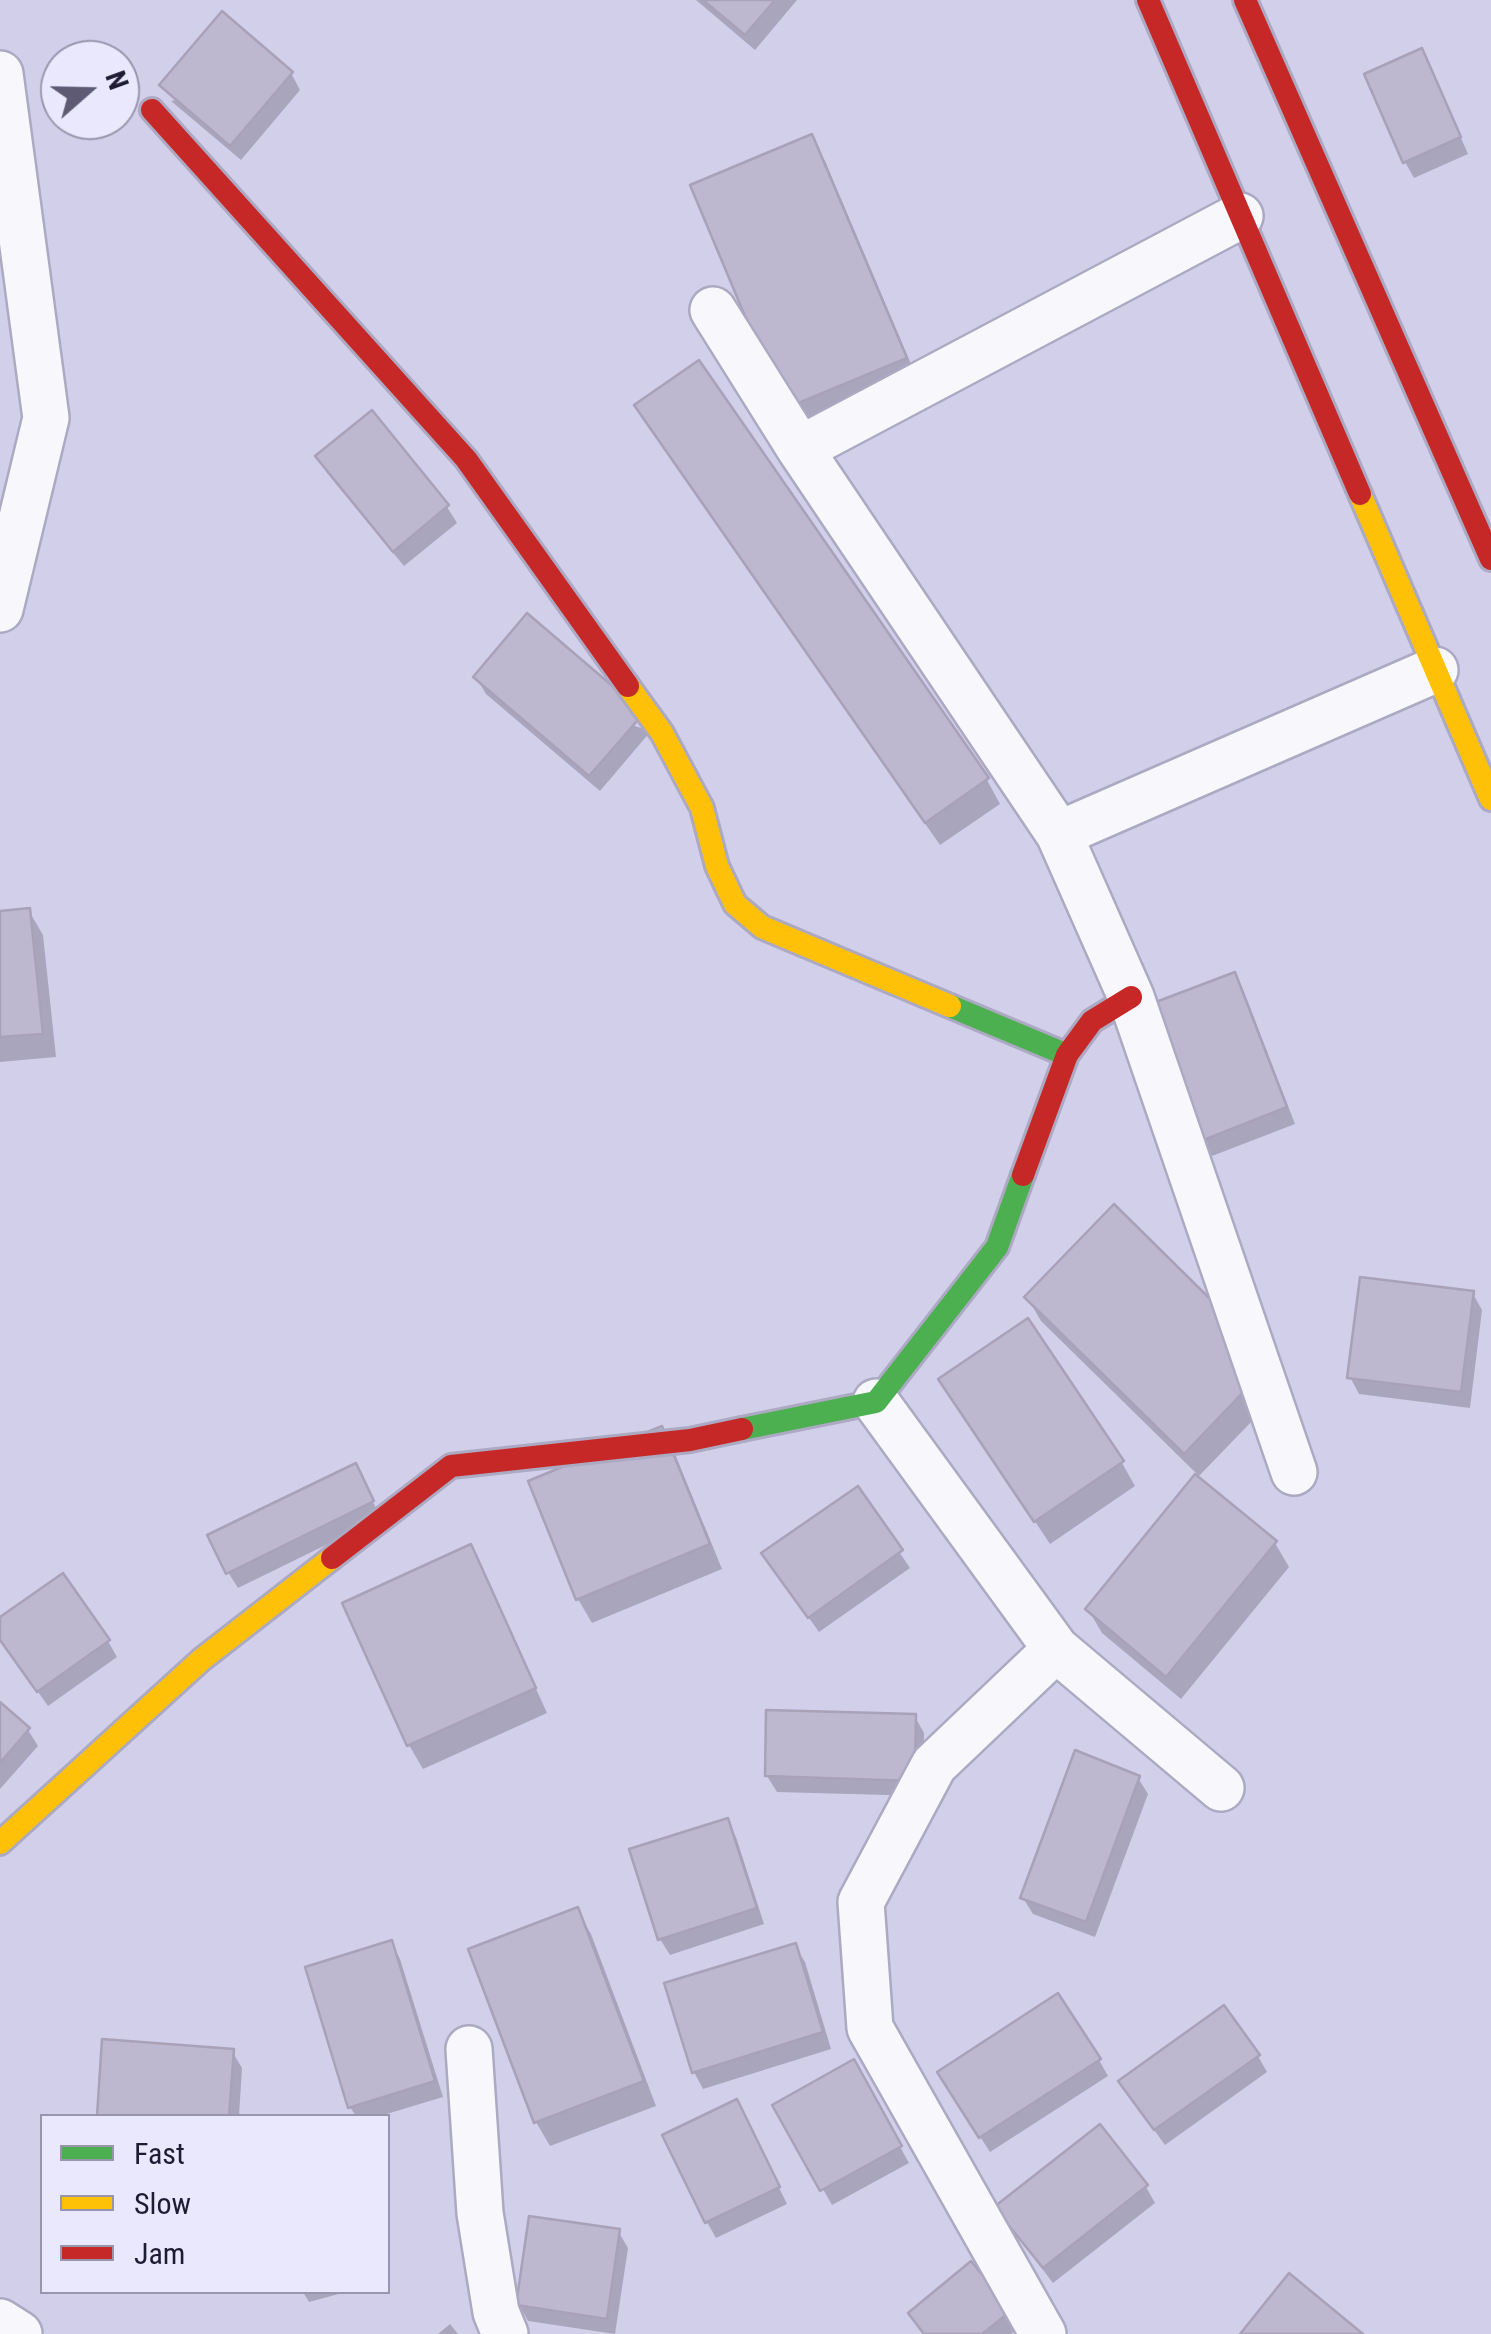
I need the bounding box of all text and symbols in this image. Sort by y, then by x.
north arrow [40,40,140,140]
text: N [98,67,135,94]
legend [40,2114,390,2294]
text: Fast [134,2136,185,2171]
text: Slow [134,2186,191,2221]
text: Jam [134,2236,185,2271]

